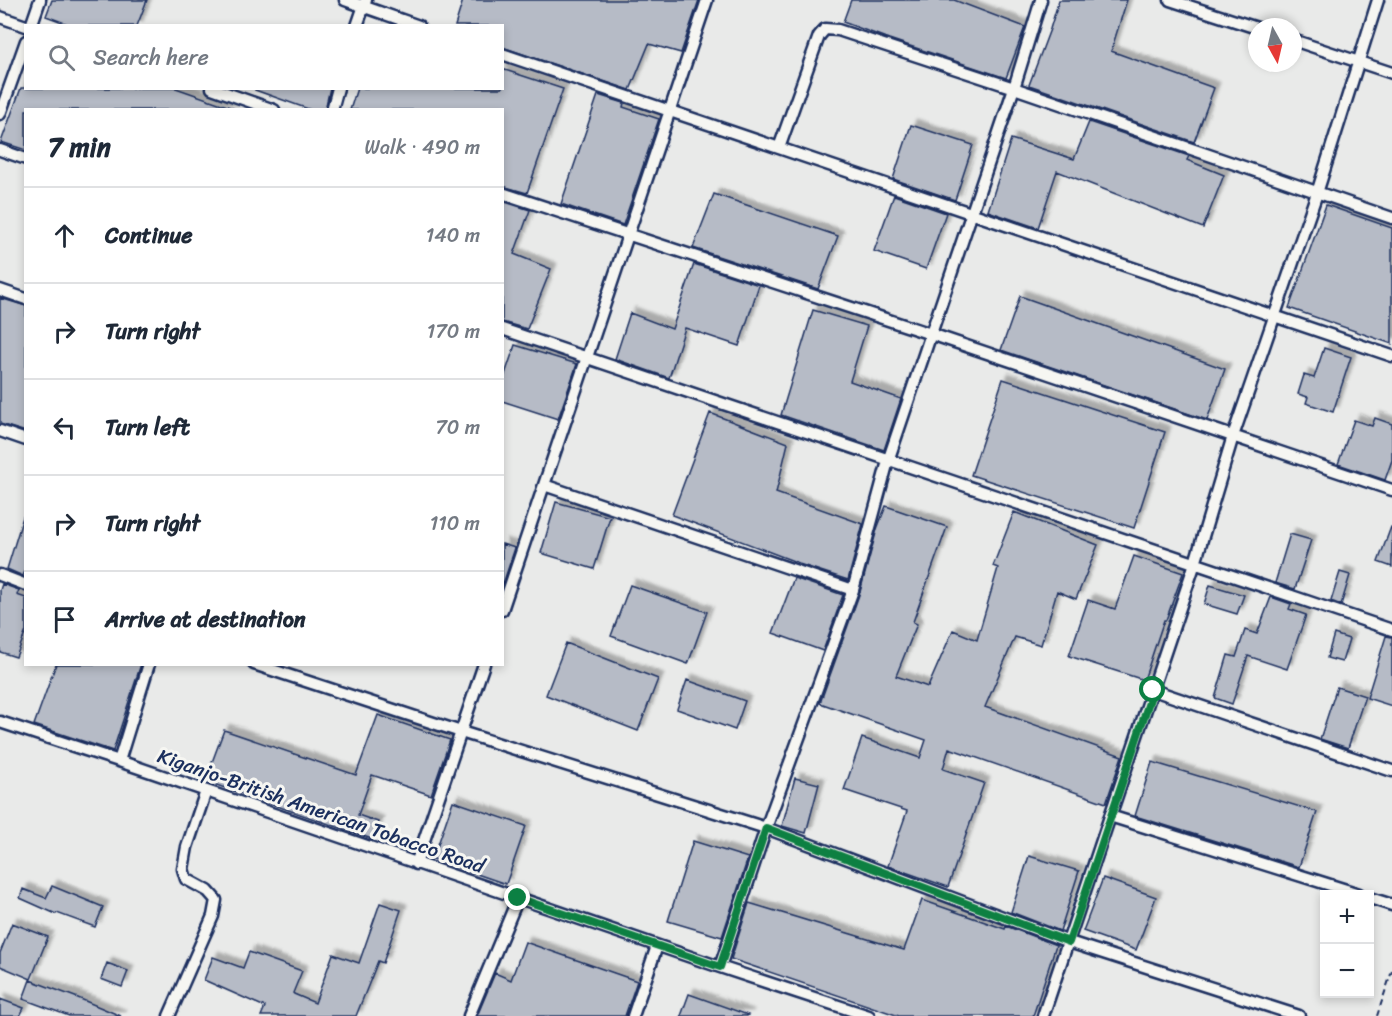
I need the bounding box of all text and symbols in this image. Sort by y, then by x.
north arrow [1248,18,1302,72]
search box [24,24,504,90]
text: Search here [93,38,209,77]
icon: search [45,41,78,74]
text: 7 min [48,124,111,170]
text: Walk · 490 m [364,130,480,165]
text: Continue [105,216,193,255]
text: 140 m [426,218,480,253]
icon: ahead [48,219,81,252]
text: Turn right [105,312,200,351]
text: 170 m [427,314,480,349]
icon: right [48,315,81,348]
text: Turn left [105,408,190,447]
text: 70 m [435,410,480,445]
icon: left [48,411,81,444]
text: Turn right [105,504,200,543]
text: 110 m [430,506,480,541]
icon: right [48,507,81,540]
text: Arrive at destination [105,600,306,639]
icon: arrive [48,603,81,636]
route start [1139,676,1165,702]
street label: Kiganjo-British American Tobacco Road [153,738,491,884]
route end [504,884,530,910]
map controls [1320,890,1374,998]
button: + [1320,890,1374,944]
button: − [1320,944,1374,998]

